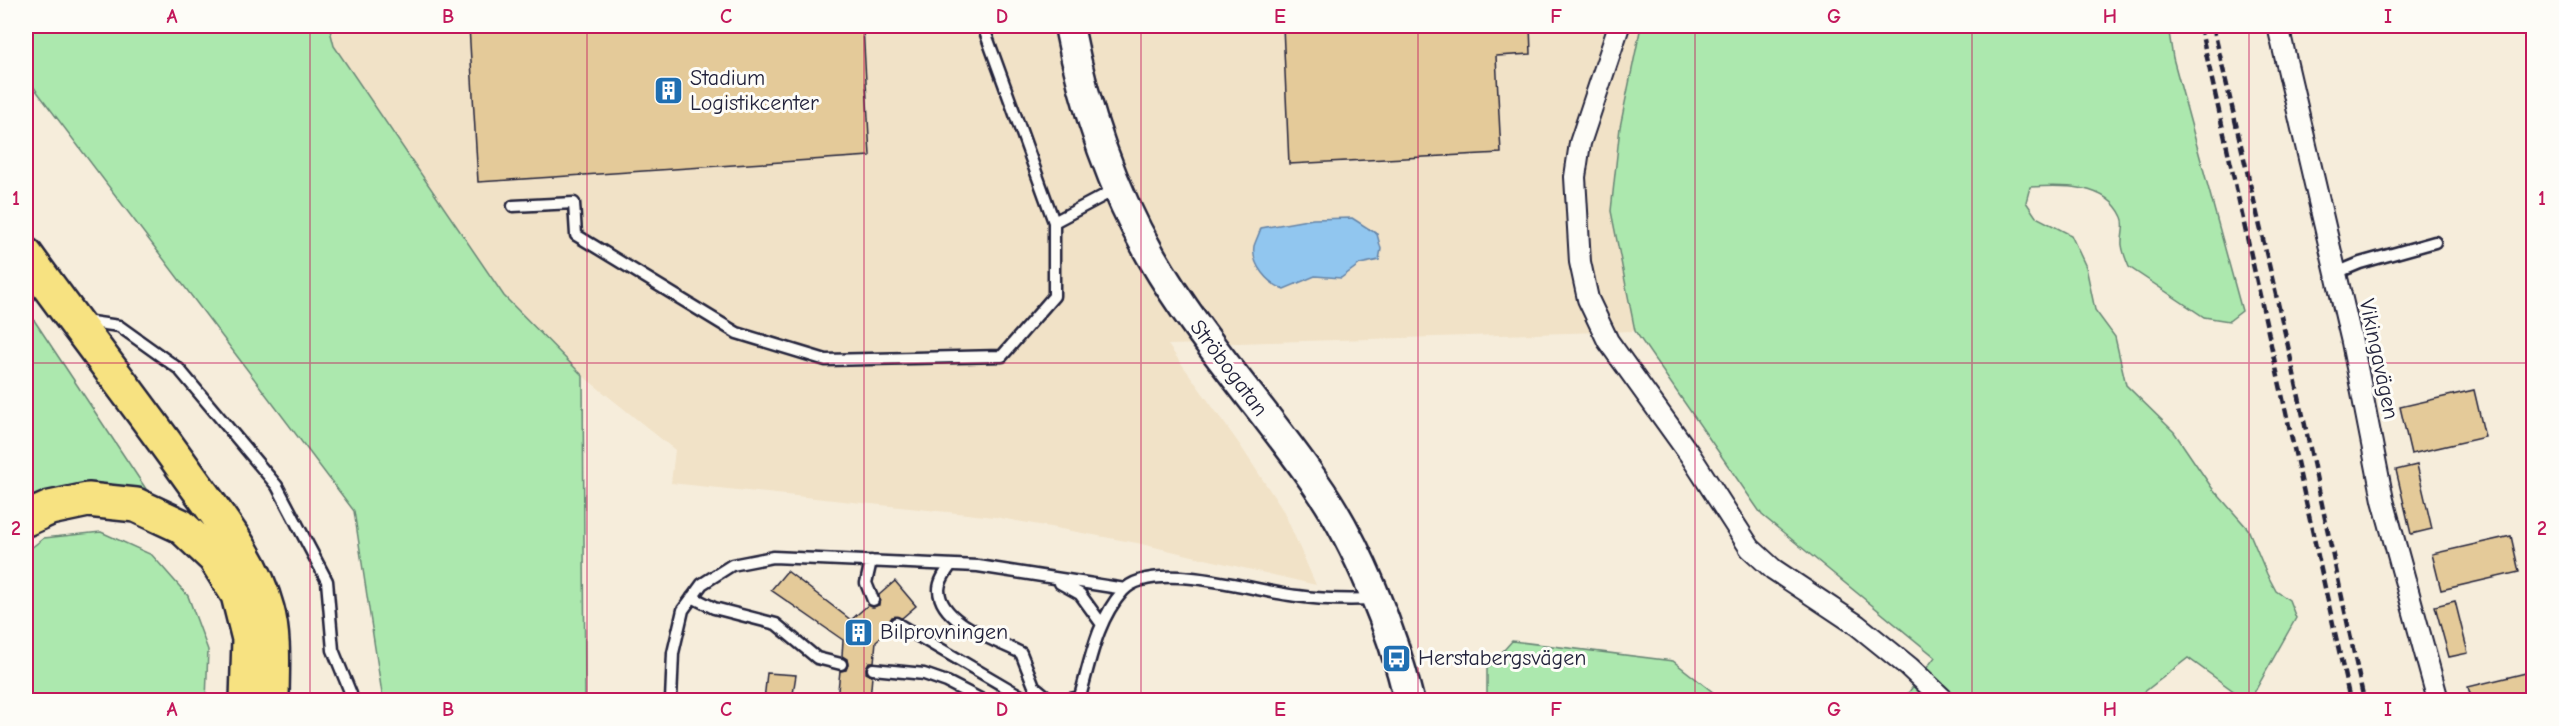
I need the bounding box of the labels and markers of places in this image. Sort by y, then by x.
place label: Stadium Logistikcenter [690,65,819,116]
building icon: Stadium Logistikcenter [653,75,685,107]
building icon: Bilprovningen [843,616,875,648]
place label: Bilprovningen [880,619,1008,645]
bus stop icon: Herstabergsvägen [1381,642,1413,674]
place label: Herstabergsvägen [1418,645,1586,671]

